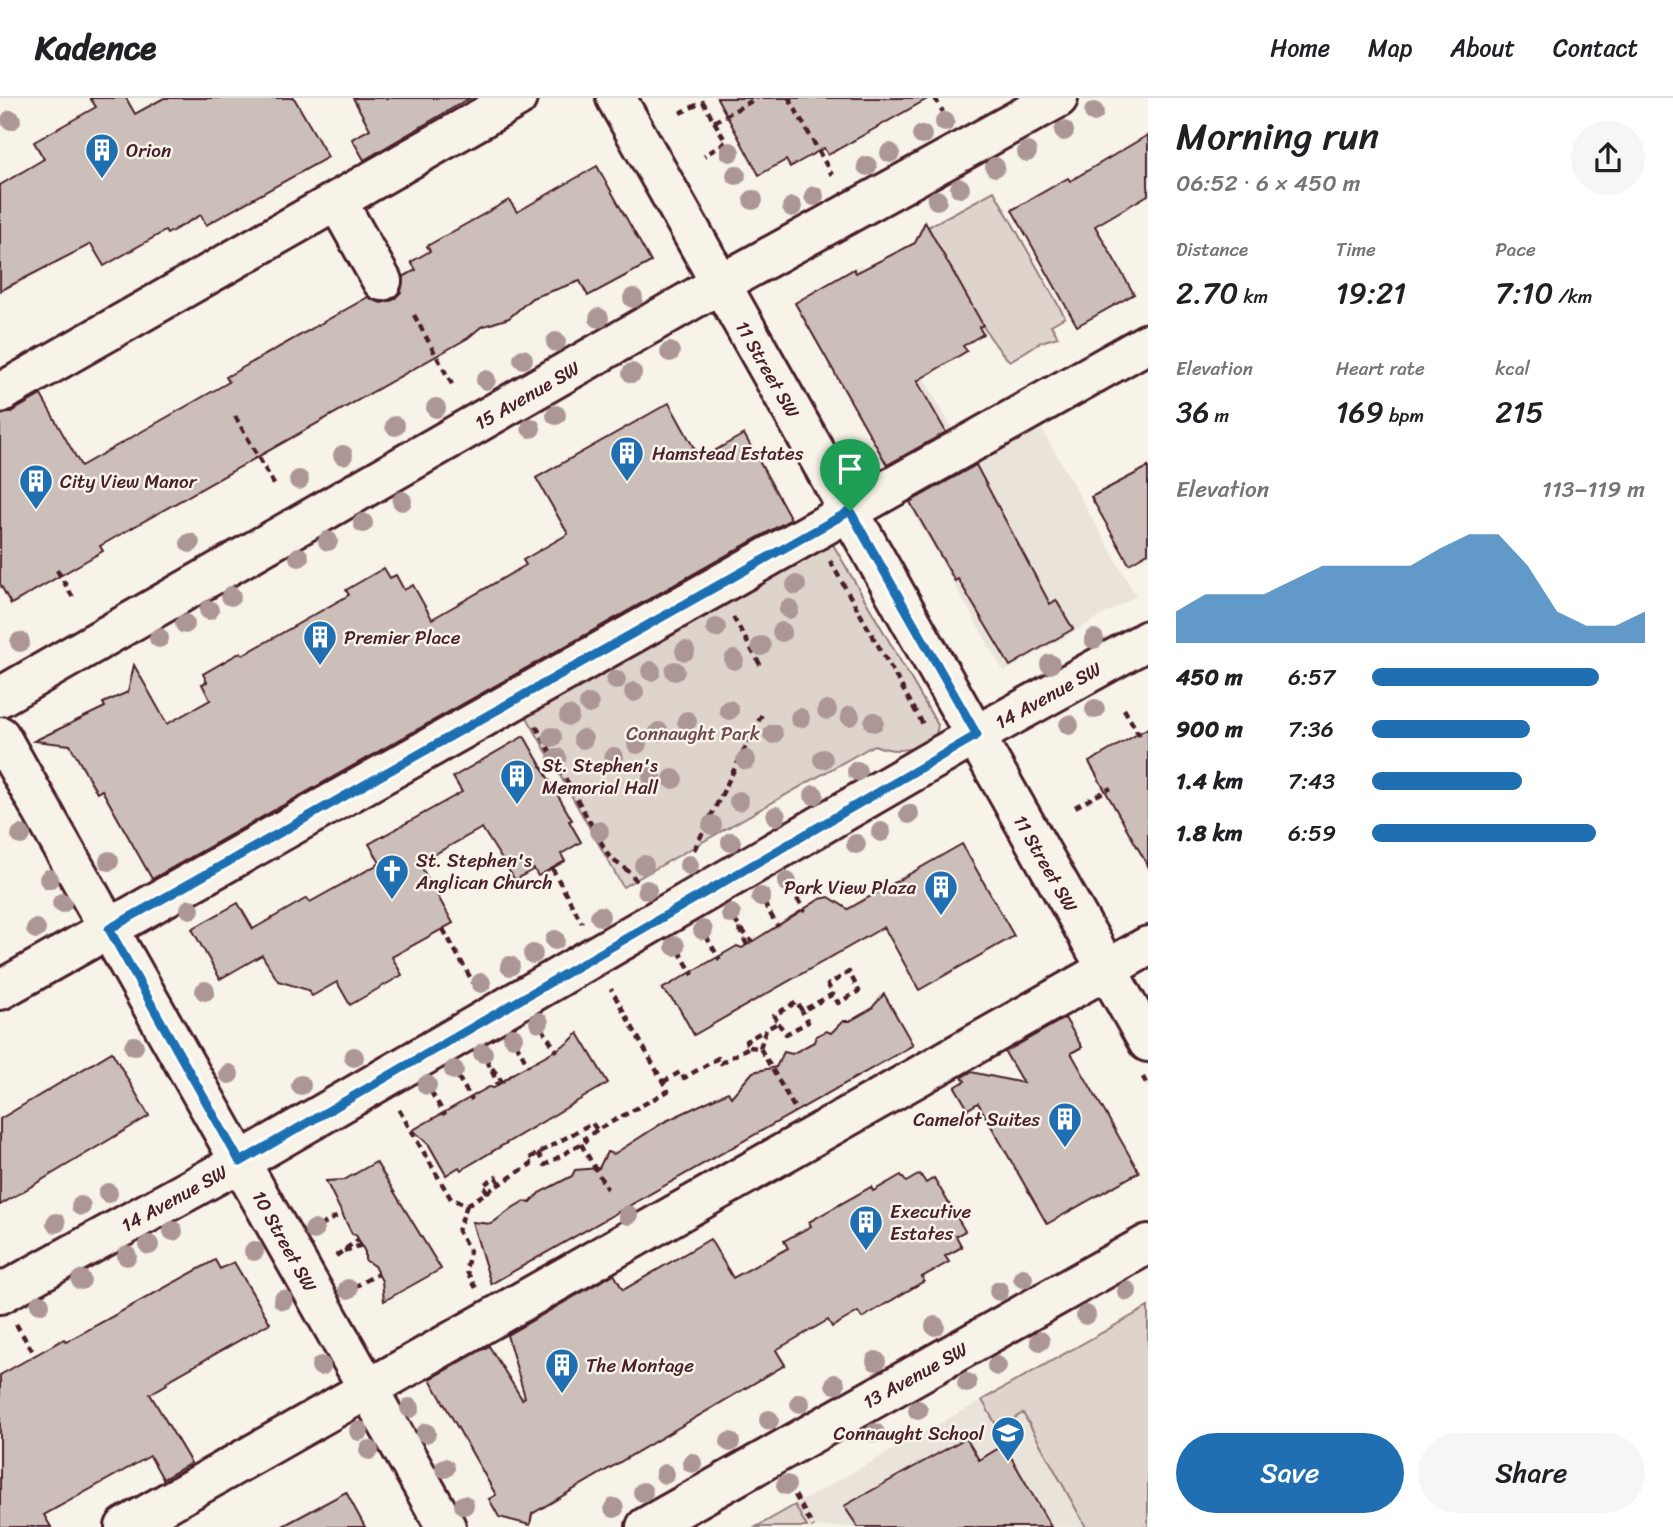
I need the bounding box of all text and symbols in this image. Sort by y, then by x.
text: Kadence [35,19,156,77]
text: Home [1270,27,1330,69]
text: Map [1368,27,1412,69]
text: About [1450,27,1515,69]
text: Contact [1553,27,1638,69]
text: Morning run [1176,103,1379,170]
button: share [1571,121,1645,195]
building icon: Orion [83,131,121,180]
place label: Orion [126,134,171,167]
text: 06:52 · 6 × 450 m [1176,163,1360,204]
text: Distance [1176,233,1248,266]
text: Time [1336,233,1376,266]
text: Pace [1495,233,1536,266]
text: 2.70 [1176,266,1238,320]
text: 19:21 [1336,266,1406,320]
text: 7:10 [1495,266,1553,320]
text: km [1238,280,1268,313]
text: /km [1553,280,1592,313]
street label: 11 Street SW [726,314,809,424]
street label: 15 Avenue SW [468,352,586,439]
text: Elevation [1176,352,1253,385]
text: Heart rate [1336,352,1425,385]
text: kcal [1495,352,1530,385]
text: 36 [1176,385,1210,439]
text: 169 [1336,385,1384,439]
text: 215 [1495,385,1544,439]
text: m [1210,399,1229,432]
text: bpm [1384,399,1424,432]
building icon: Hamstead Estates [608,434,646,483]
place label: Hamstead Estates [652,437,804,470]
pin [820,439,880,511]
icon: arrive [831,450,869,488]
building icon: City View Manor [17,462,55,511]
place label: City View Manor [60,465,198,498]
text: Elevation [1176,469,1269,510]
text: 113–119 m [1542,469,1645,510]
building icon: Premier Place [301,618,339,667]
place label: Premier Place [344,621,461,654]
street label: 14 Avenue SW [989,653,1108,738]
text: 450 m [1176,657,1243,698]
text: 6:57 [1288,657,1335,698]
text: 900 m [1176,709,1243,750]
text: 7:36 [1288,709,1334,750]
park label: Connaught Park [626,717,761,750]
place label: St. Stephen's Memorial Hall [542,749,659,804]
building icon: St. Stephen's Memorial Hall [498,757,536,806]
text: 1.4 km [1176,761,1243,802]
text: 7:43 [1288,761,1335,802]
street label: 11 Street SW [1004,808,1087,918]
text: 1.8 km [1176,813,1243,854]
text: 6:59 [1288,813,1336,854]
place label: St. Stephen's Anglican Church [415,844,552,899]
church icon: St. Stephen's Anglican Church [373,852,411,901]
building icon: Park View Plaza [922,868,960,917]
place label: Park View Plaza [784,871,916,904]
building icon: Camelot Suites [1046,1100,1084,1149]
place label: Camelot Suites [913,1103,1040,1136]
street label: 14 Avenue SW [115,1156,234,1241]
street label: 10 Street SW [243,1184,326,1298]
place label: Executive Estates [890,1195,971,1250]
building icon: Executive Estates [847,1203,885,1252]
street label: 13 Avenue SW [857,1333,974,1418]
building icon: The Montage [543,1346,581,1395]
place label: The Montage [586,1349,694,1382]
school or university icon: Connaught School [989,1414,1027,1463]
place label: Connaught School [833,1417,985,1450]
button: Save [1176,1433,1404,1513]
button: Share [1418,1433,1645,1513]

